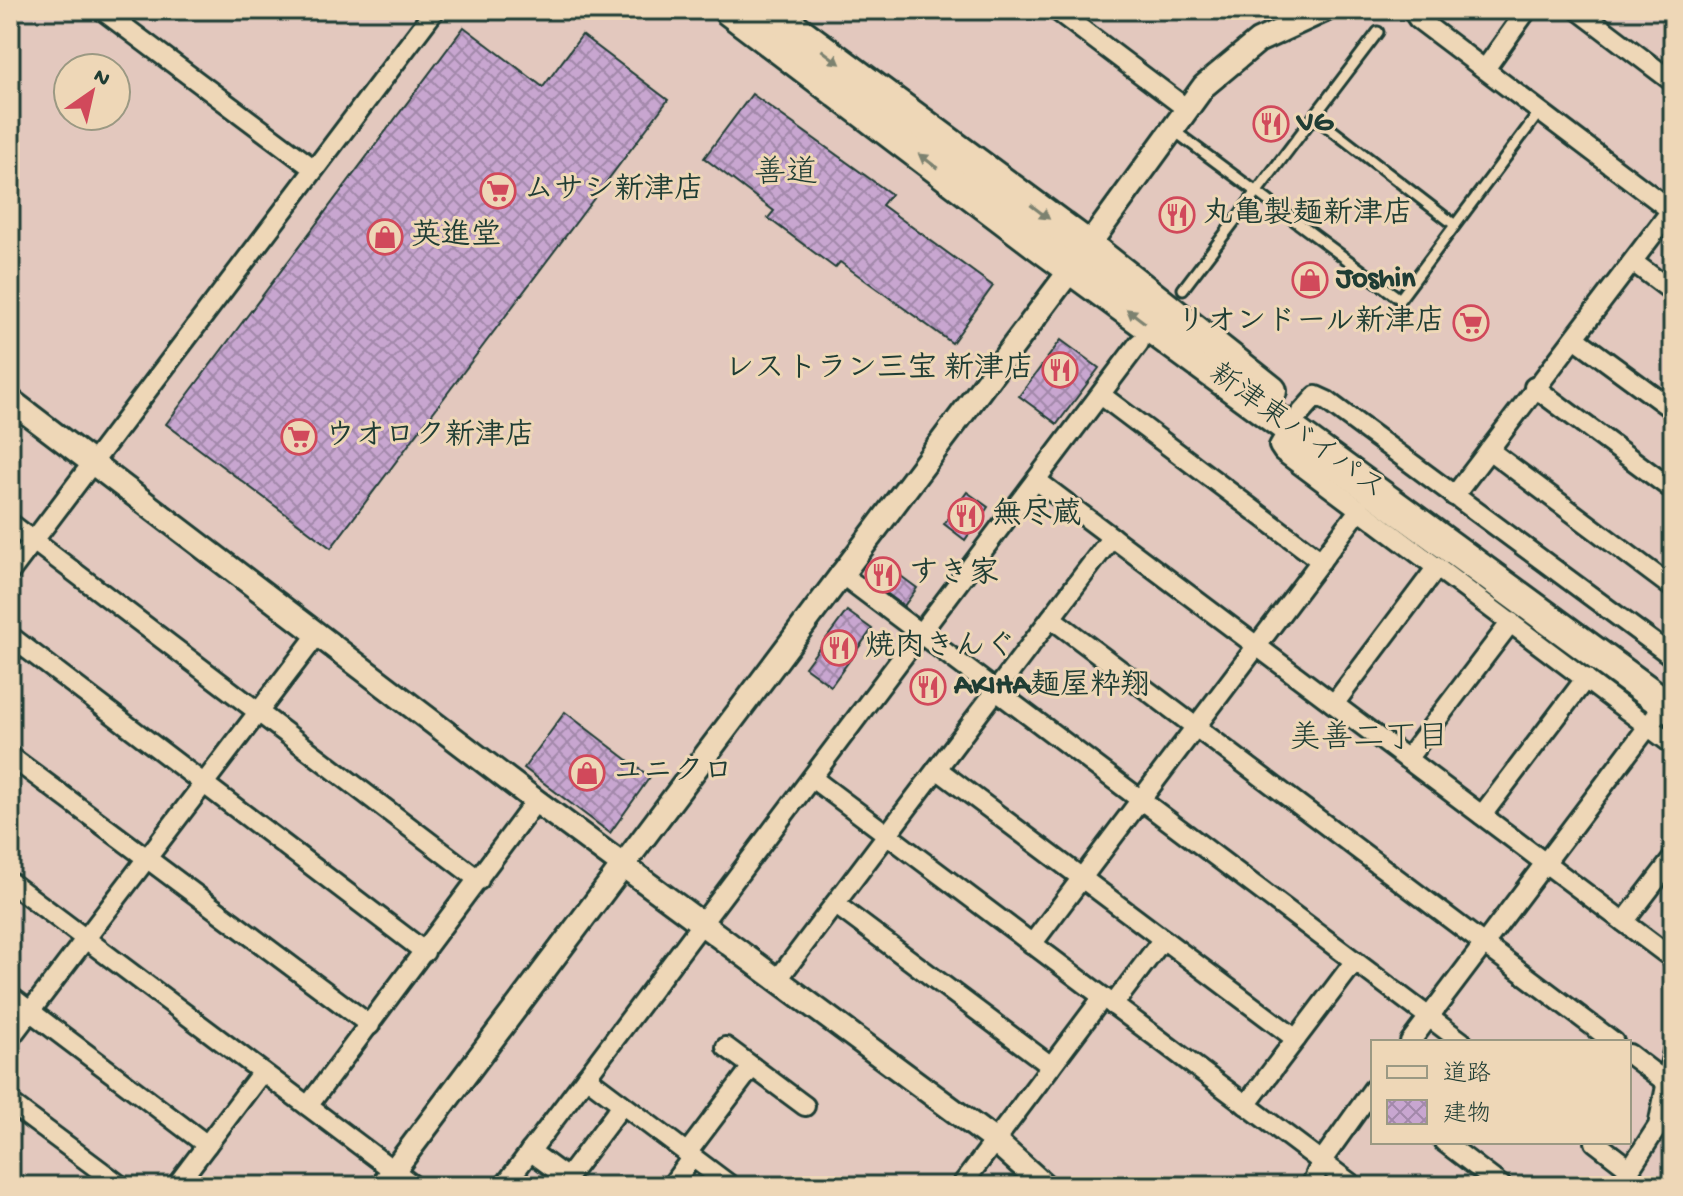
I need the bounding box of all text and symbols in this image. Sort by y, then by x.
one-way arrow [821,48,841,64]
north arrow [52,52,132,132]
text: N [88,64,114,94]
restaurant icon: VG [1252,105,1290,143]
place label: VG [1295,107,1335,142]
one-way arrow [918,153,938,169]
district label: 善道 [754,155,818,194]
supermarket icon: ムサシ新津店 [479,172,517,210]
place label: ムサシ新津店 [524,172,704,209]
restaurant icon: 丸亀製麺新津店 [1158,196,1196,234]
place label: 丸亀製麺新津店 [1203,196,1413,233]
one-way arrow [1030,203,1050,219]
shop icon: 英進堂 [366,218,404,256]
place label: 英進堂 [411,218,501,255]
shop icon: Joshin [1291,261,1329,299]
place label: Joshin [1335,263,1416,298]
place label: リオンドール新津店 [1176,304,1445,341]
supermarket icon: リオンドール新津店 [1452,304,1490,342]
one-way arrow [1126,308,1147,324]
place label: レストラン三宝 新津店 [724,351,1034,388]
restaurant icon: レストラン三宝 新津店 [1041,351,1079,389]
street label: 新津東バイパス [1201,356,1392,509]
supermarket icon: ウオロク新津店 [280,418,318,456]
place label: ウオロク新津店 [325,418,535,455]
restaurant icon: 無尽蔵 [947,497,985,535]
place label: 無尽蔵 [992,497,1082,534]
restaurant icon: すき家 [864,556,902,594]
place label: すき家 [909,556,999,593]
restaurant icon: 焼肉きんぐ [820,629,858,667]
place label: 焼肉きんぐ [865,629,1015,666]
restaurant icon: AKIHA麺屋粋翔 [909,668,947,706]
place label: AKIHA麺屋粋翔 [953,669,1150,705]
district label: 美善二丁目 [1289,720,1449,759]
shop icon: ユニクロ [568,754,606,792]
place label: ユニクロ [613,756,734,791]
legend [1371,1040,1631,1144]
text: 道路 [1443,1060,1491,1090]
text: 建物 [1443,1100,1491,1130]

